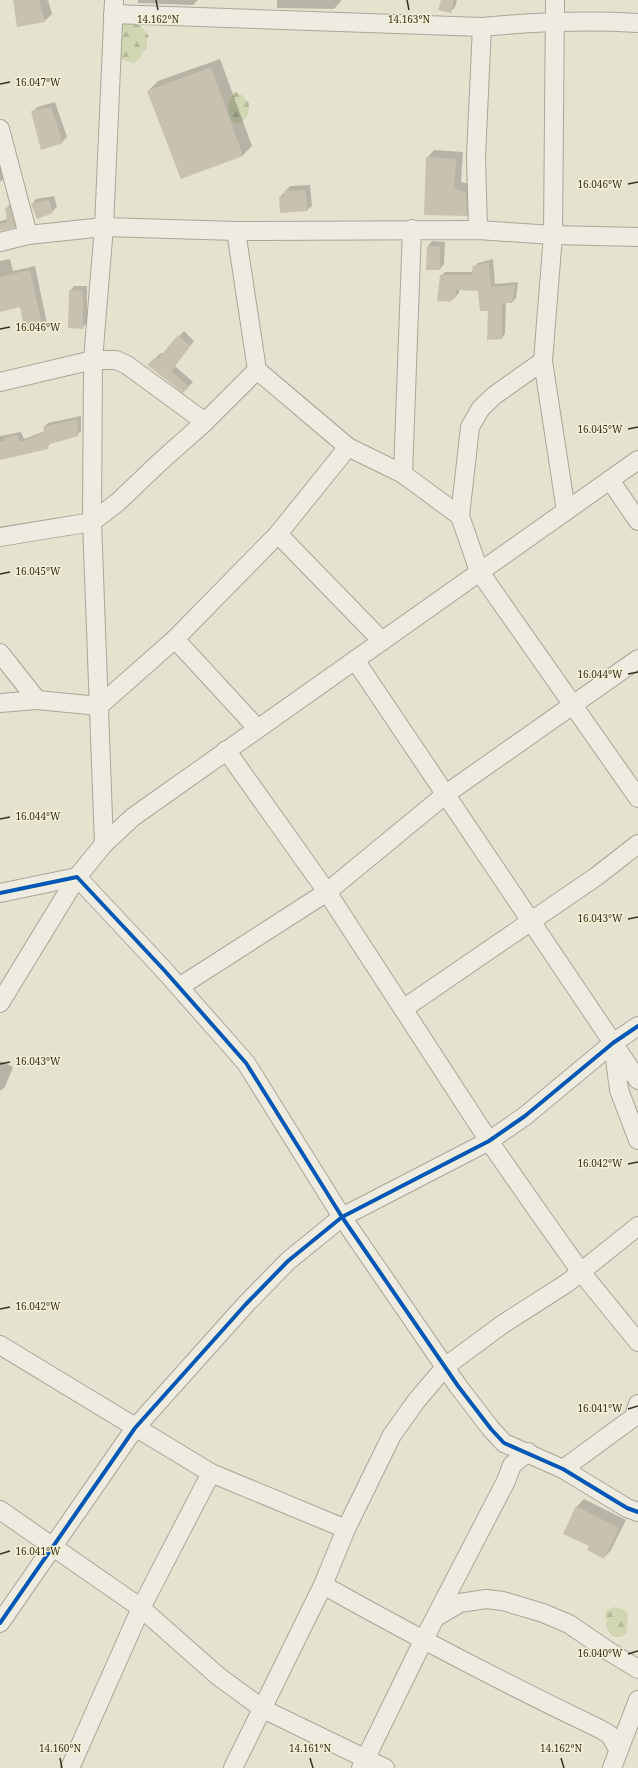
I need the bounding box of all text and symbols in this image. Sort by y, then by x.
text: 14.162°N [137,12,179,26]
text: 14.163°N [388,12,430,26]
text: 16.047°W [16,75,61,89]
text: 16.046°W [578,177,623,191]
text: 16.046°W [16,320,61,334]
text: 16.045°W [578,422,623,436]
text: 16.045°W [16,564,61,578]
text: 16.044°W [578,667,623,681]
text: 16.044°W [16,809,61,823]
text: 16.043°W [578,911,623,925]
text: 16.043°W [16,1054,61,1068]
text: 16.042°W [578,1156,623,1170]
text: 16.042°W [16,1299,61,1313]
text: 16.041°W [578,1401,623,1415]
text: 16.041°W [16,1544,61,1558]
text: 16.040°W [578,1646,623,1660]
text: 14.160°N [39,1741,81,1755]
text: 14.161°N [289,1741,331,1755]
text: 14.162°N [540,1741,582,1755]

